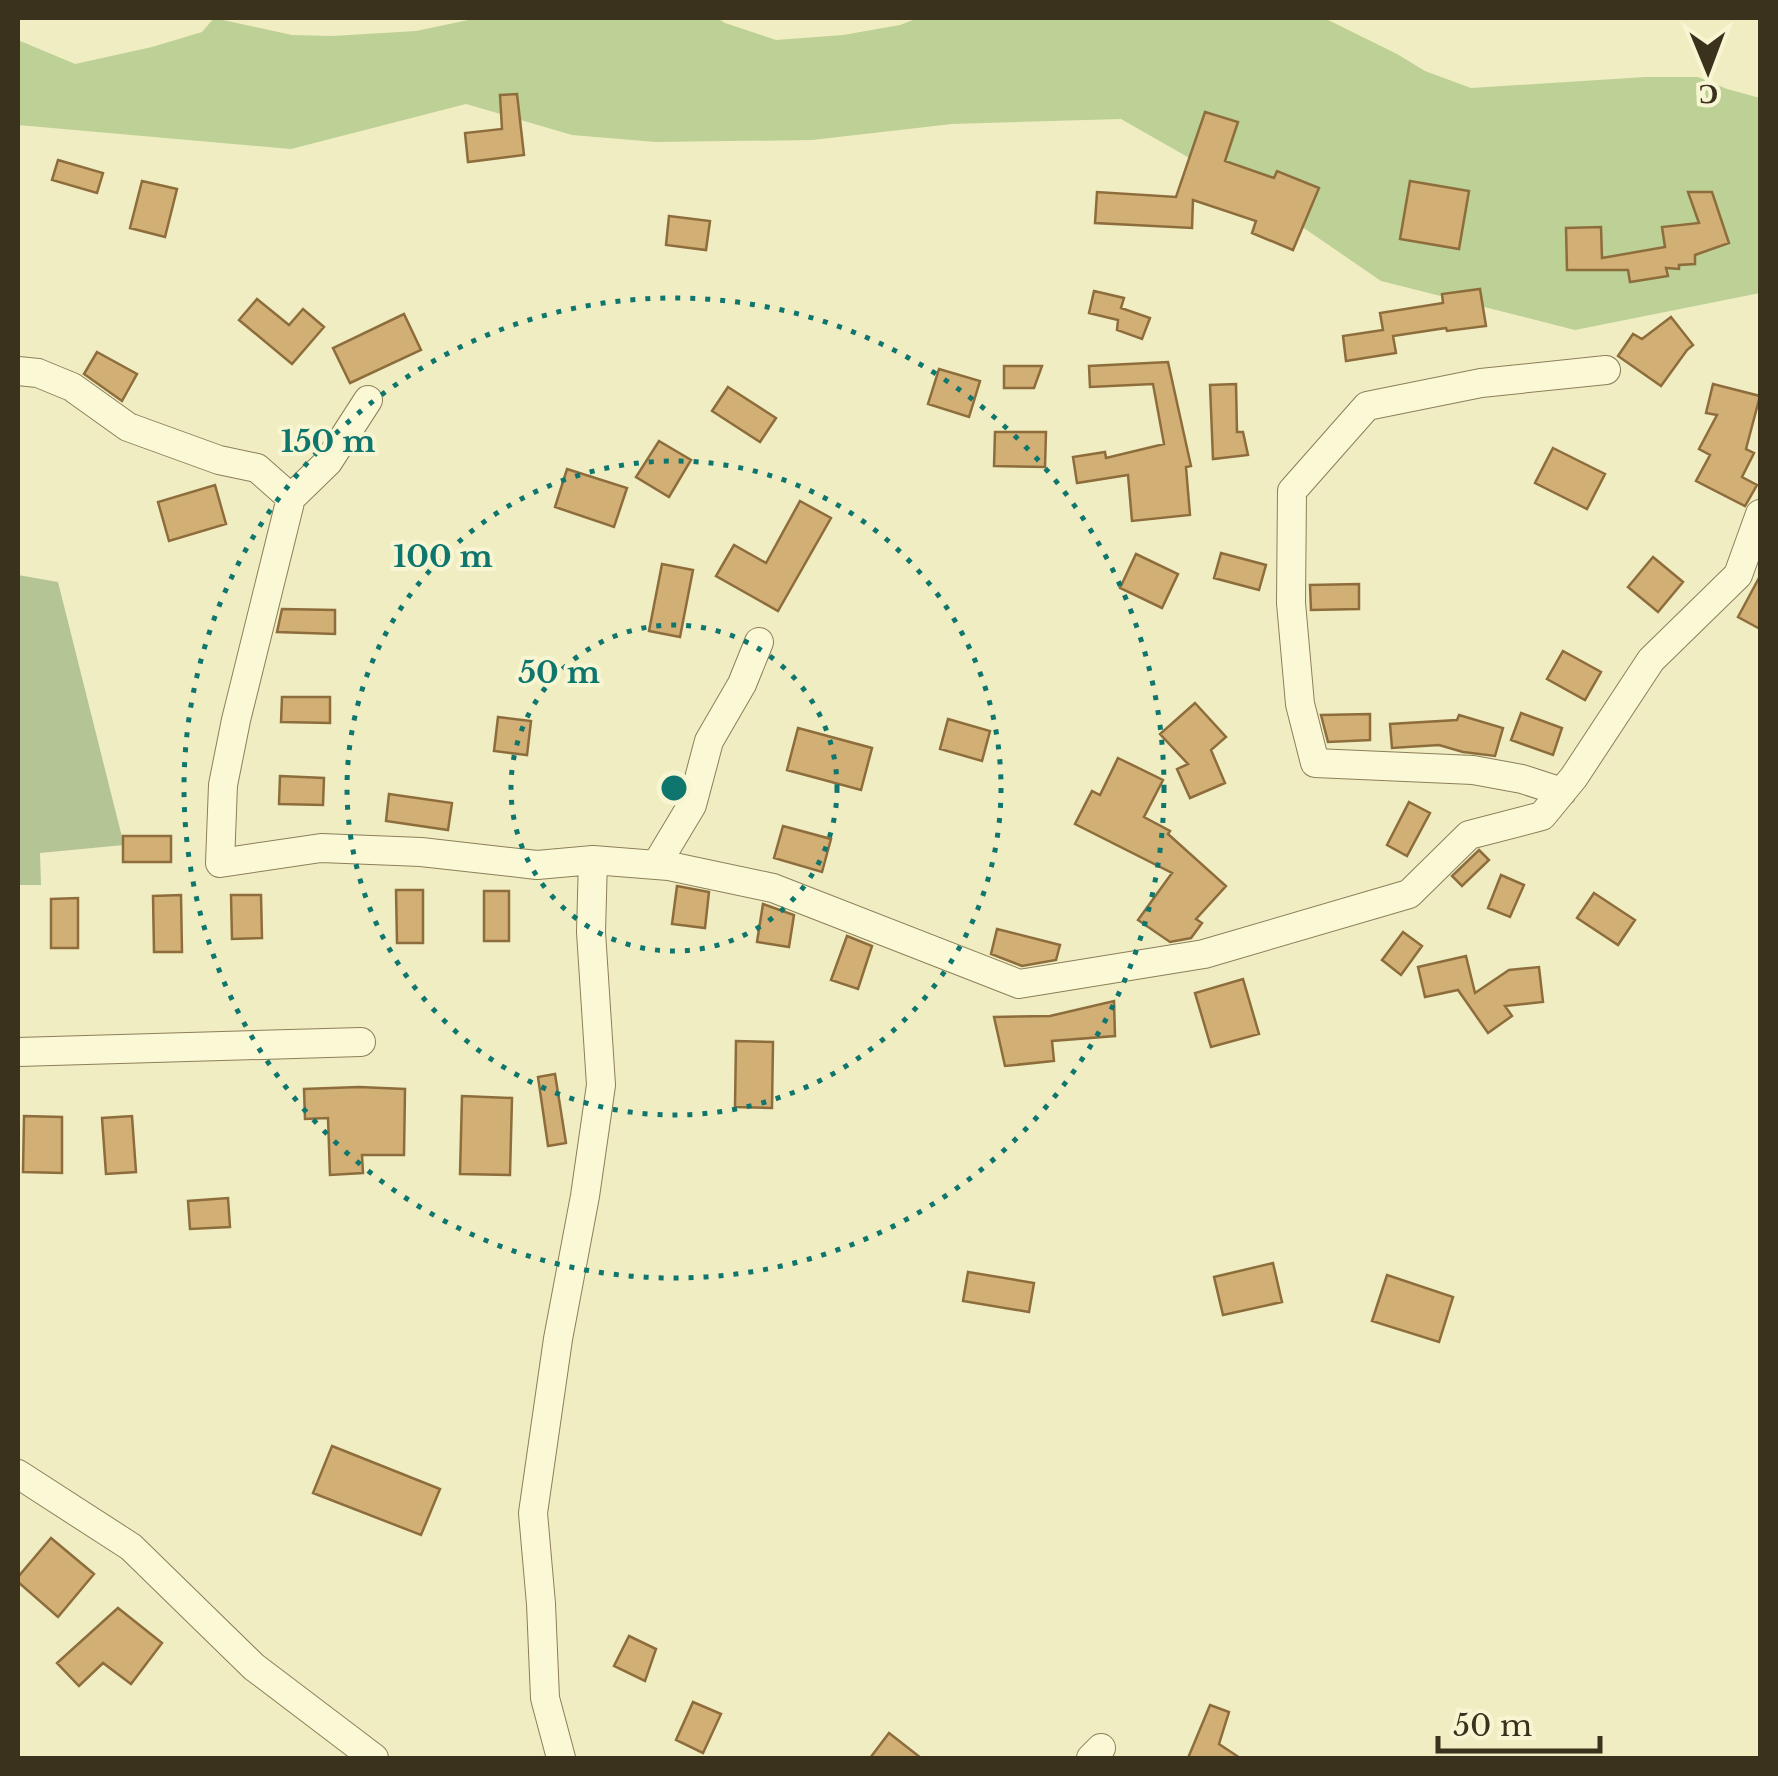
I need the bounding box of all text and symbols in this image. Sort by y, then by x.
north arrow [1658,20,1758,120]
text: С [1698,77,1719,112]
text: 150 m [281,423,375,460]
text: 100 m [393,538,493,575]
text: 50 m [518,654,600,691]
centre of rings [656,770,692,806]
scale bar [1438,1691,1600,1753]
text: 50 m [1453,1707,1532,1744]

